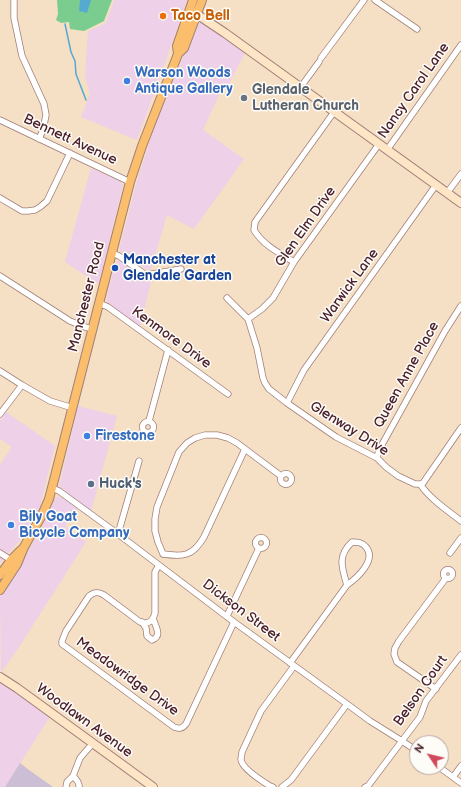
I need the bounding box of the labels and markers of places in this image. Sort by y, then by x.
place label: Taco Bell [171,8,230,24]
marker: Taco Bell [158,11,168,21]
place label: Warson Woods Antique Gallery [135,65,233,98]
marker: Warson Woods Antique Gallery [122,76,132,86]
place label: Glendale Lutheran Church [252,82,359,114]
marker: Glendale Lutheran Church [239,93,249,103]
place label: Manchester at Glendale Garden [123,252,232,284]
marker: Manchester at Glendale Garden [110,263,120,273]
place label: Firestone [95,428,155,444]
marker: Firestone [82,431,92,441]
place label: Huck's [99,476,142,492]
marker: Huck's [86,479,96,489]
place label: Bily Goat Bicycle Company [19,509,129,542]
marker: Bily Goat Bicycle Company [6,520,16,530]

